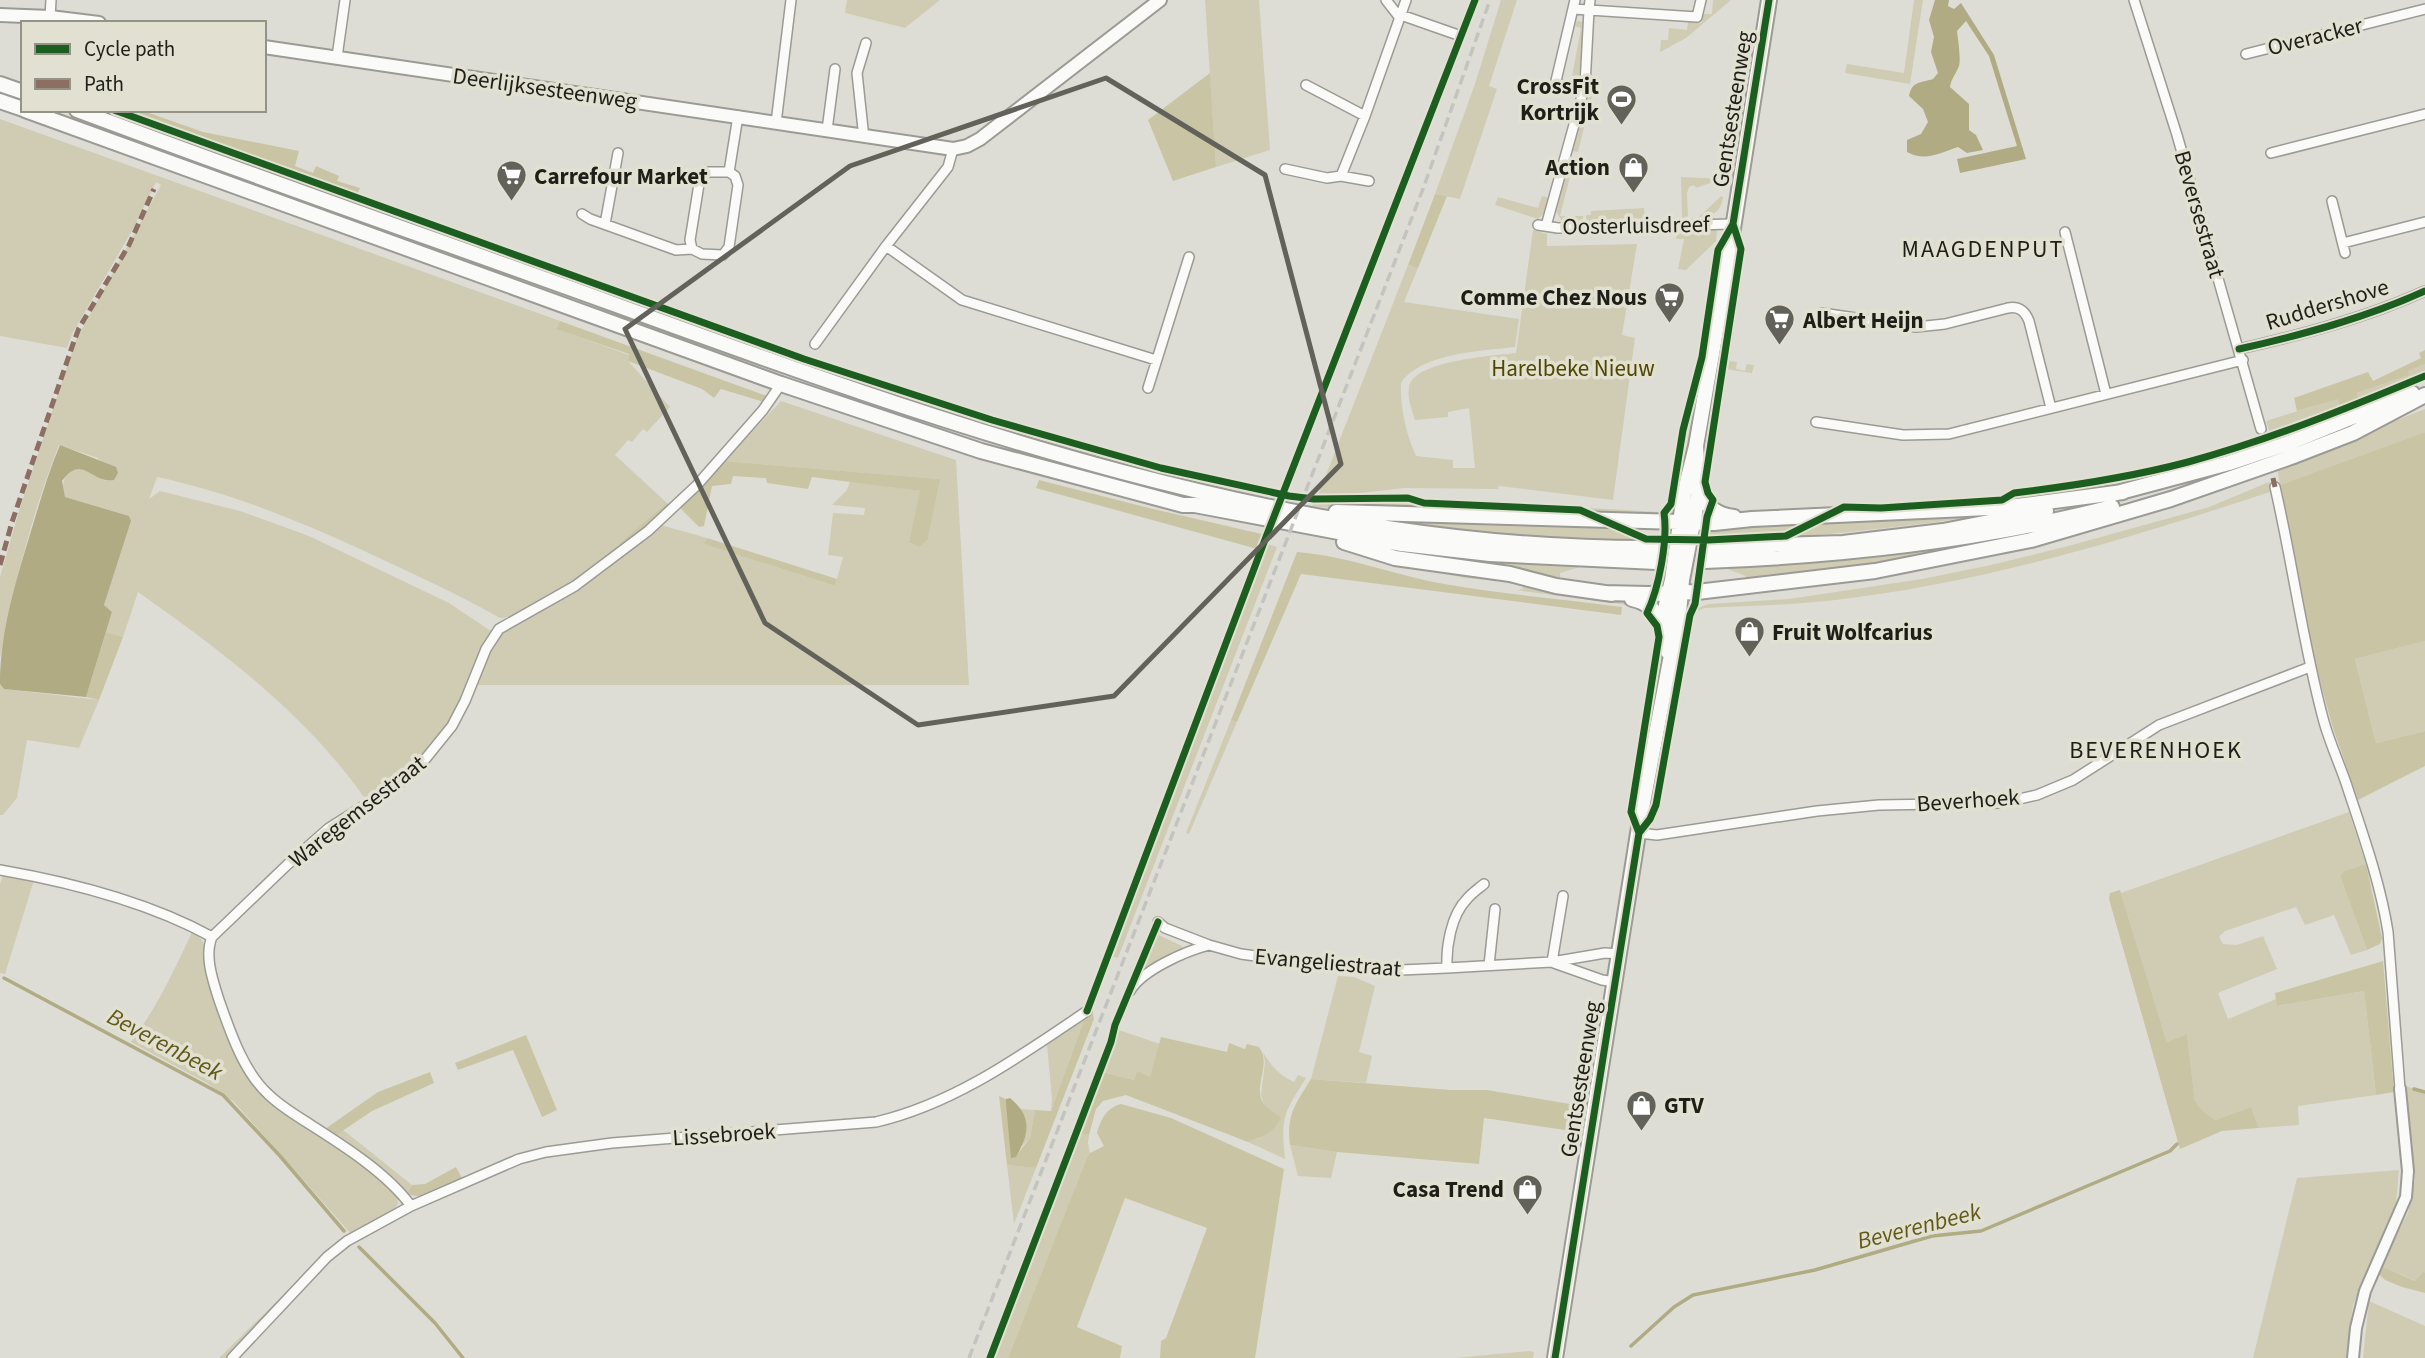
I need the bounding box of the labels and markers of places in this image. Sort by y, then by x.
place label: CrossFit Kortrijk [1516,70,1599,129]
sports icon: CrossFit Kortrijk [1605,82,1639,126]
shop icon: Action [1616,150,1650,194]
place label: Action [1544,151,1610,184]
supermarket icon: Carrefour Market [494,159,528,203]
place label: Carrefour Market [534,160,708,193]
supermarket icon: Comme Chez Nous [1653,280,1687,324]
place label: Comme Chez Nous [1460,281,1647,314]
supermarket icon: Albert Heijn [1763,303,1797,347]
place label: Albert Heijn [1802,304,1924,337]
shop icon: Fruit Wolfcarius [1732,615,1766,659]
place label: Fruit Wolfcarius [1772,616,1933,649]
shop icon: GTV [1624,1088,1658,1132]
place label: GTV [1664,1089,1704,1122]
shop icon: Casa Trend [1510,1172,1544,1216]
place label: Casa Trend [1393,1173,1504,1206]

